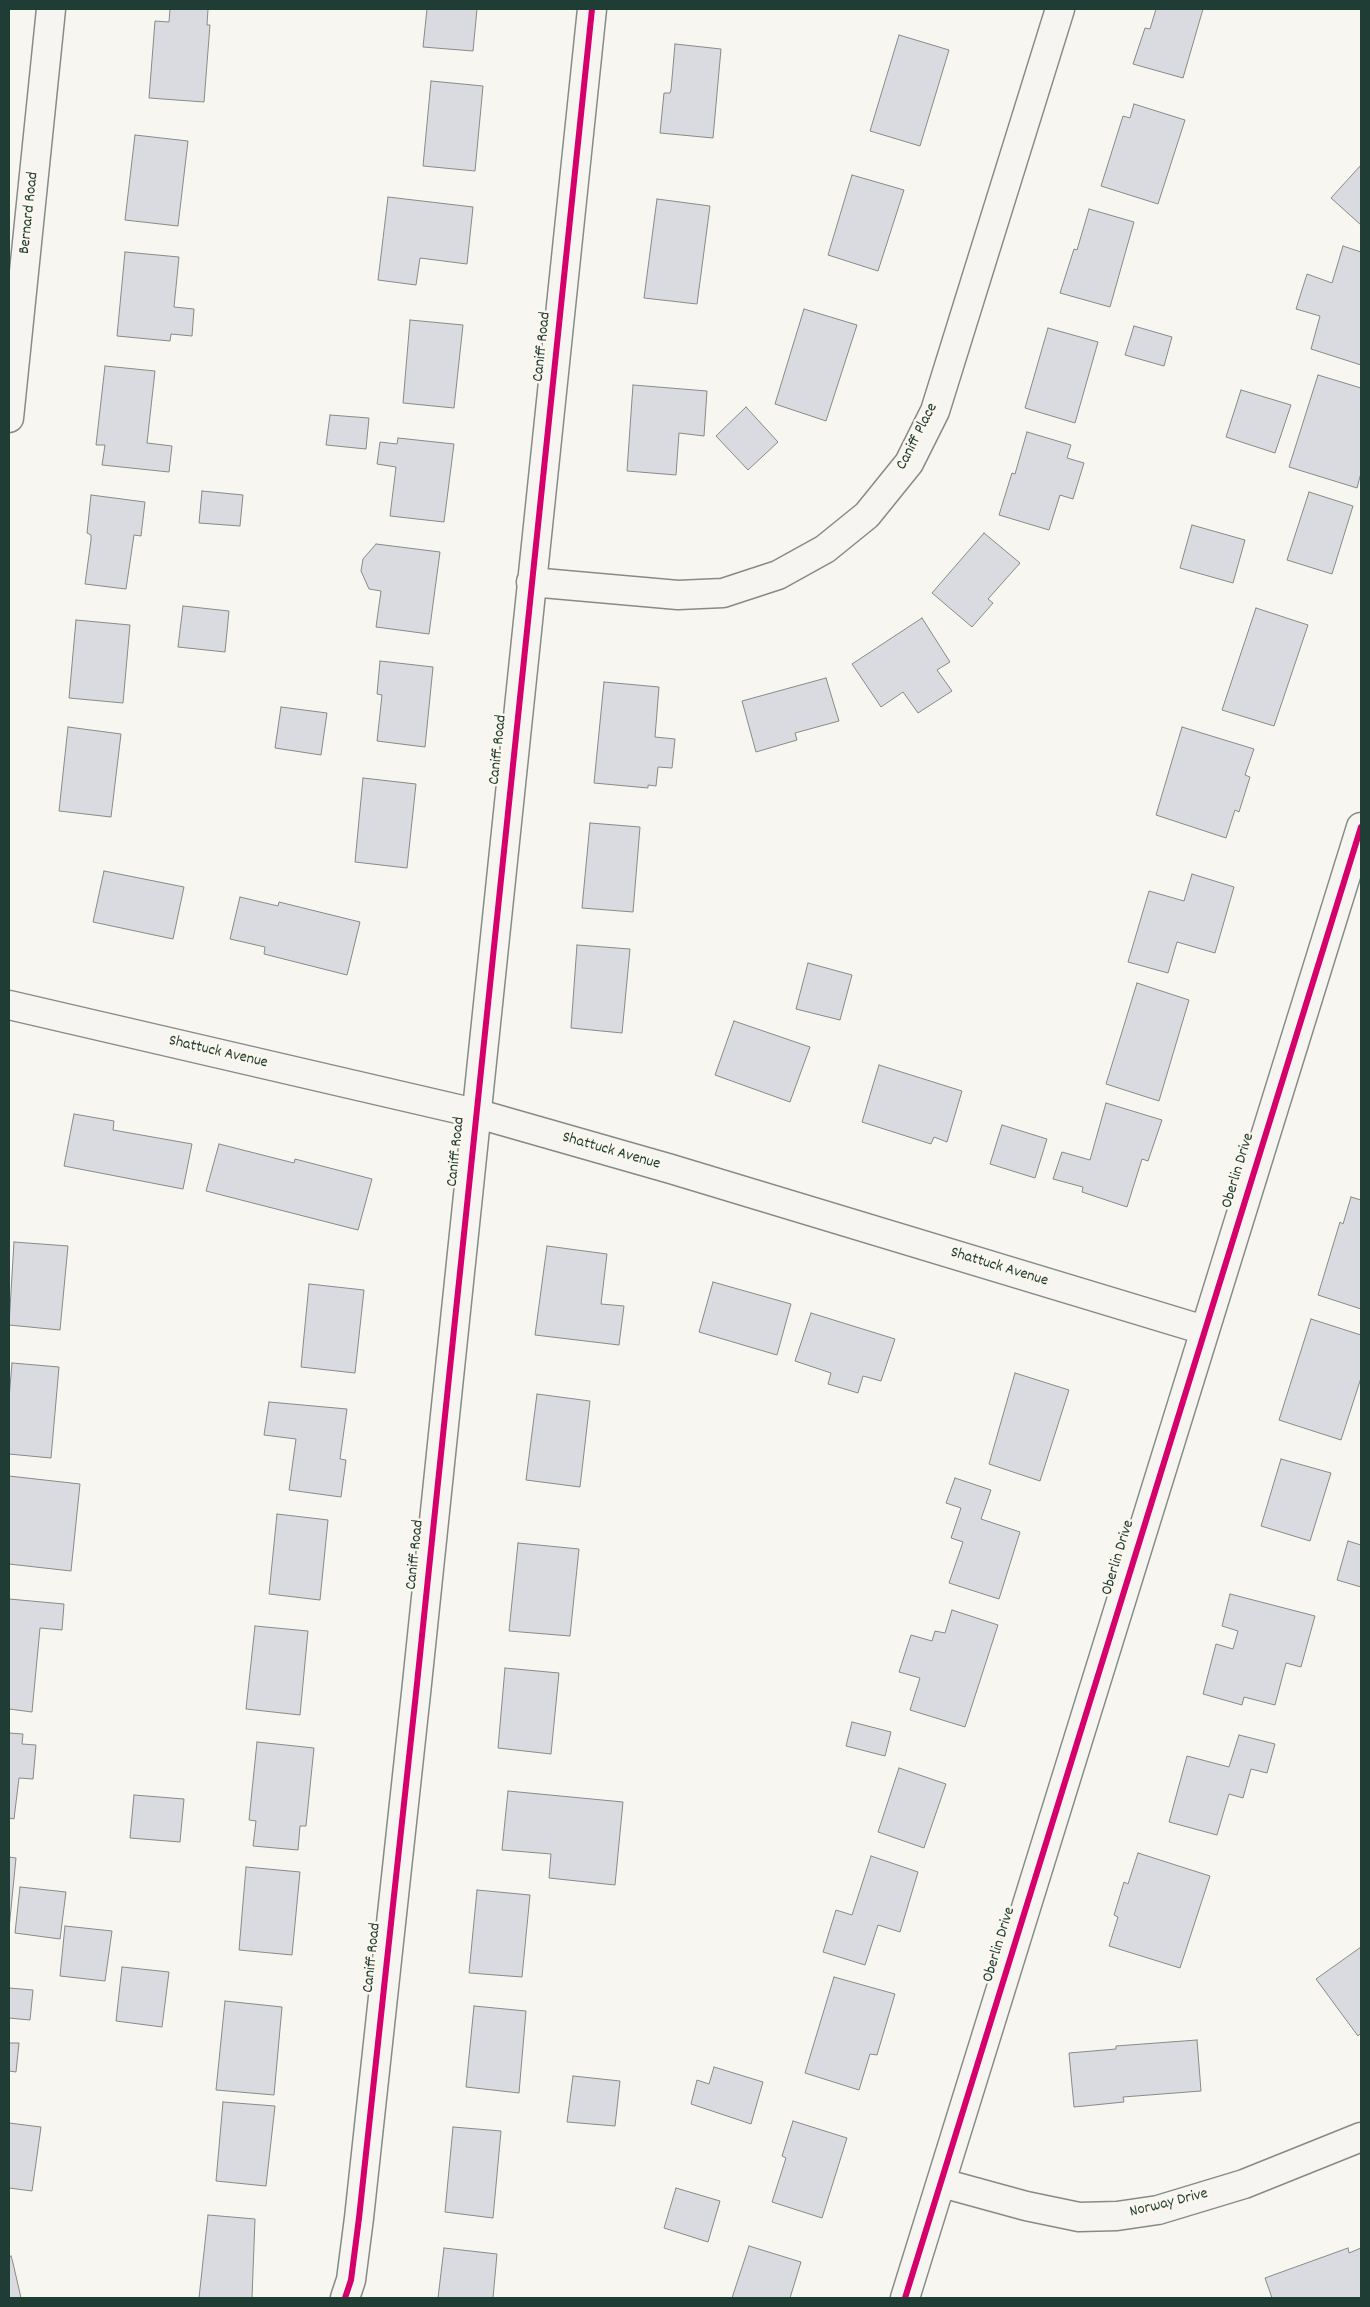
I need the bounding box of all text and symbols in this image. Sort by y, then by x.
street label: Bernard Road [16,171,44,255]
street label: Caniff Road [530,311,556,383]
street label: Caniff Place [893,400,943,474]
street label: Caniff Road [486,714,512,786]
street label: Shattuck Avenue [167,1032,269,1074]
street label: Caniff Road [444,1116,470,1188]
street label: Shattuck Avenue [560,1129,662,1175]
street label: Oberlin Drive [1218,1131,1260,1211]
street label: Shattuck Avenue [948,1244,1050,1292]
street label: Oberlin Drive [1098,1518,1140,1598]
street label: Caniff Road [403,1519,429,1591]
street label: Oberlin Drive [979,1905,1021,1985]
street label: Caniff Road [360,1922,386,1994]
street label: Norway Drive [1128,2185,1210,2223]

